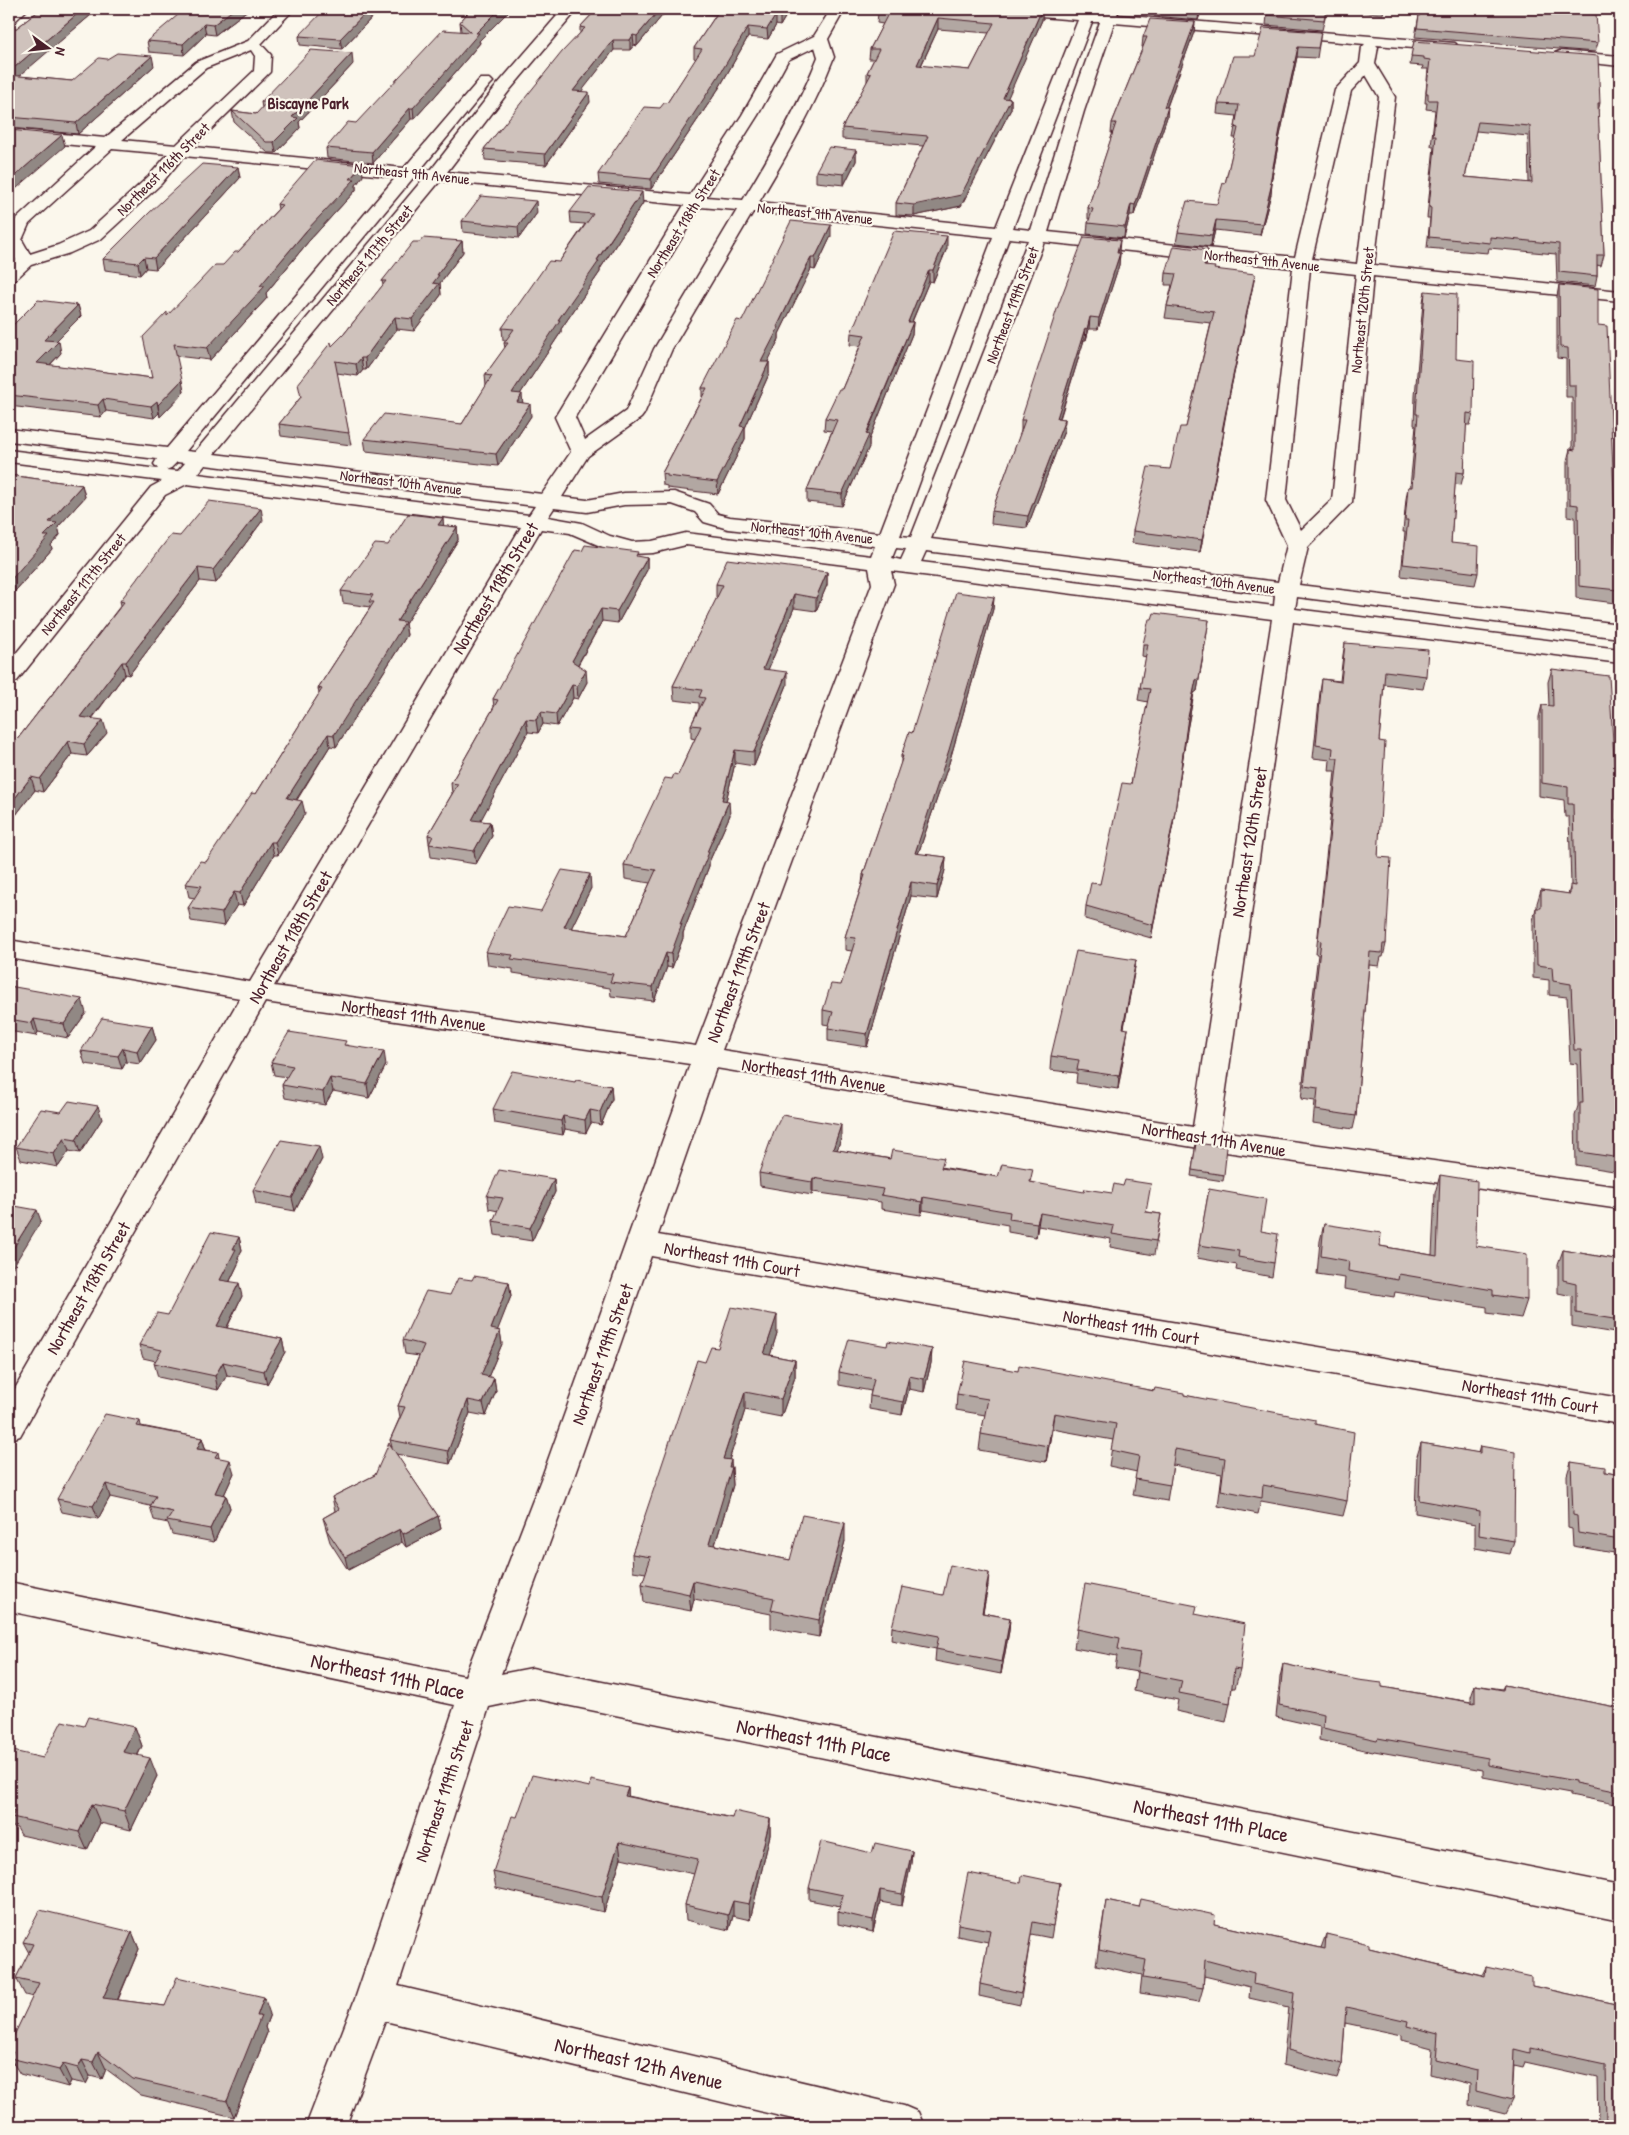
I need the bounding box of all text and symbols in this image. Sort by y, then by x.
north arrow [22,22,72,72]
text: N [51,45,71,58]
district label: Biscayne Park [267,92,349,115]
street label: Northeast 116th Street [112,117,215,220]
street label: Northeast 9th Avenue [353,156,471,190]
street label: Northeast 118th Street [641,164,725,281]
street label: Northeast 9th Avenue [756,196,874,230]
street label: Northeast 117th Street [321,199,418,310]
street label: Northeast 119th Street [980,243,1044,367]
street label: Northeast 9th Avenue [1203,243,1321,277]
street label: Northeast 120th Street [1345,245,1379,374]
street label: Northeast 10th Avenue [339,464,463,500]
street label: Northeast 10th Avenue [750,515,874,549]
street label: Northeast 118th Street [446,517,545,659]
street label: Northeast 117th Street [35,528,131,639]
street label: Northeast 10th Avenue [1152,563,1276,599]
street label: Northeast 120th Street [1225,764,1273,919]
street label: Northeast 118th Street [242,865,339,1008]
street label: Northeast 119th Street [700,897,777,1046]
street label: Northeast 11th Avenue [340,992,488,1038]
street label: Northeast 11th Avenue [740,1051,888,1099]
street label: Northeast 11th Avenue [1140,1115,1288,1163]
street label: Northeast 118th Street [40,1216,137,1359]
street label: Northeast 11th Court [662,1235,803,1283]
street label: Northeast 119th Street [565,1279,639,1428]
street label: Northeast 11th Court [1061,1303,1202,1351]
street label: Northeast 11th Court [1460,1372,1601,1420]
street label: Northeast 11th Place [308,1645,468,1707]
street label: Northeast 11th Place [734,1711,894,1769]
street label: Northeast 119th Street [408,1716,480,1865]
street label: Northeast 11th Place [1131,1791,1291,1849]
street label: Northeast 12th Avenue [552,2030,726,2096]

